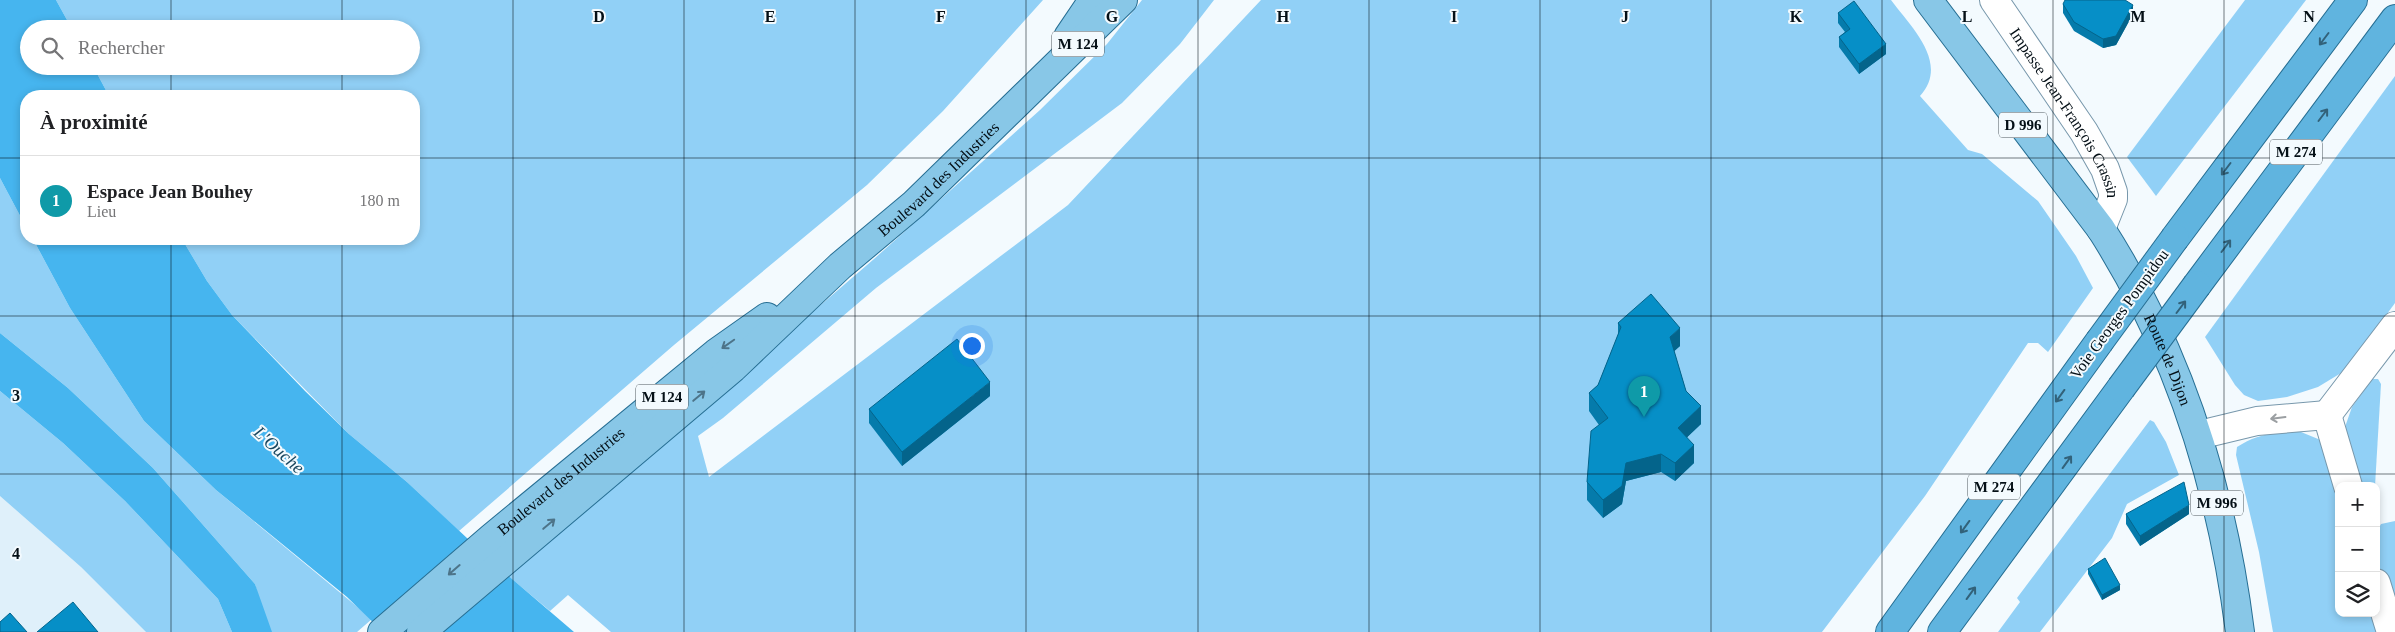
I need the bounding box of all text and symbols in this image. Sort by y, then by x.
text: D [593,8,605,25]
text: E [765,8,775,25]
text: F [936,8,946,25]
text: G [1106,8,1119,25]
text: H [1277,8,1290,25]
text: I [1451,8,1457,25]
text: J [1621,8,1629,25]
text: K [1790,8,1803,25]
text: L [1962,8,1972,25]
text: M [2130,8,2146,25]
text: N [2303,8,2315,25]
search box [20,20,420,75]
street label: Impasse Jean-François Crassin [2007,24,2122,198]
road number: M 124 [1052,32,1104,56]
one-way arrow [2319,32,2329,46]
icon: search [38,34,66,62]
text: Rechercher [78,37,165,58]
one-way arrow [2318,108,2328,122]
text: À proximité [40,110,148,134]
road number: D 996 [1999,112,2047,138]
street label: Boulevard des Industries [874,118,1002,239]
road number: M 274 [2270,140,2322,164]
one-way arrow [2221,162,2232,175]
text: Espace Jean Bouhey [87,181,253,202]
text: 1 [52,192,60,209]
text: 180 m [360,192,400,209]
text: Lieu [87,203,116,220]
one-way arrow [2221,239,2231,253]
street label: Voie Georges Pompidou [2066,246,2172,383]
one-way arrow [2176,300,2186,314]
street label: Route de Dijon [2141,311,2195,408]
your location [959,333,985,359]
one-way arrow [721,339,735,349]
pin: 1 [1628,376,1660,417]
road number: M 124 [636,384,688,410]
text: 3 [12,387,20,404]
one-way arrow [2055,388,2065,402]
one-way arrow [693,391,706,402]
one-way arrow [2271,413,2287,423]
water label: L'Ouche [249,422,308,478]
street label: Boulevard des Industries [494,424,627,538]
one-way arrow [2062,455,2072,469]
road number: M 274 [1968,474,2020,500]
map controls [2335,482,2380,617]
button: + [2335,482,2380,527]
road number: M 996 [2191,490,2243,516]
one-way arrow [542,518,555,530]
one-way arrow [1960,520,1970,534]
button: − [2335,527,2380,572]
text: 4 [12,545,20,562]
one-way arrow [448,564,461,576]
button: layers [2335,572,2380,617]
one-way arrow [1966,586,1976,600]

